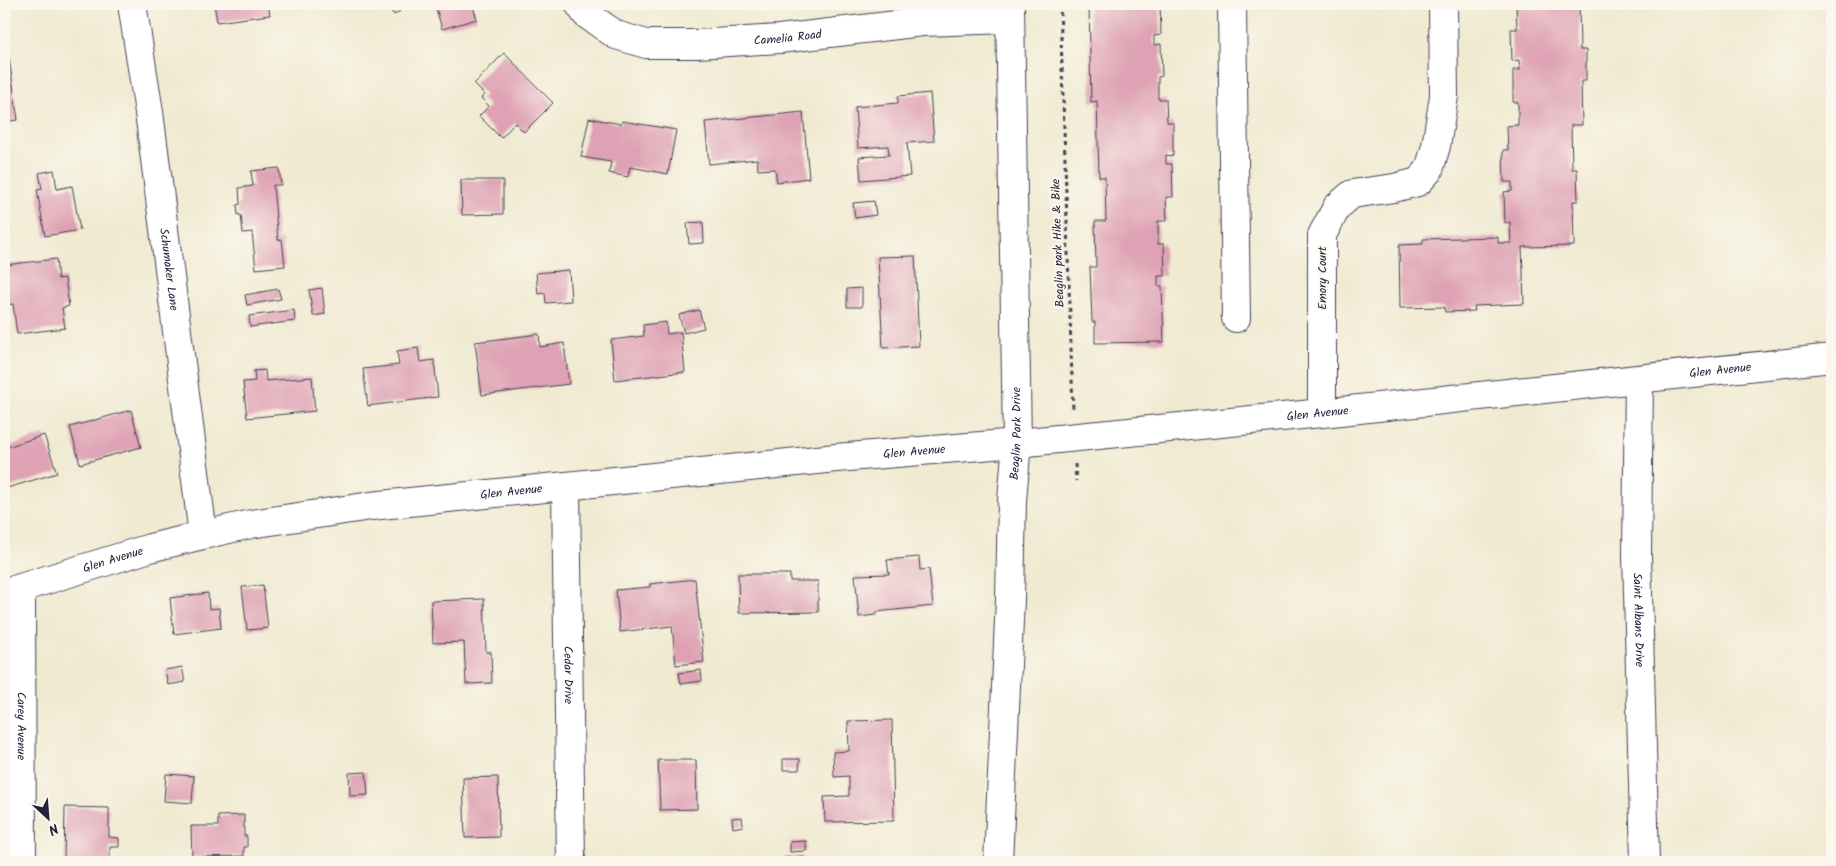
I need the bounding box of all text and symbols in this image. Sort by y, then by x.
street label: Camelia Road [753,24,824,50]
street label: Beaglin park Hike & Bike [1046,178,1070,308]
street label: Schumaker Lane [154,227,184,312]
street label: Emory Court [1313,246,1332,310]
street label: Glen Avenue [1688,357,1753,383]
street label: Beaglin Park Drive [1004,386,1027,481]
street label: Glen Avenue [1286,401,1350,426]
street label: Glen Avenue [882,439,947,464]
street label: Glen Avenue [479,479,544,504]
street label: Glen Avenue [80,541,146,578]
street label: Saint Albans Drive [1628,573,1649,668]
street label: Cedar Drive [559,646,578,705]
street label: Carey Avenue [12,692,31,761]
north arrow [22,794,72,844]
text: N [44,817,62,841]

